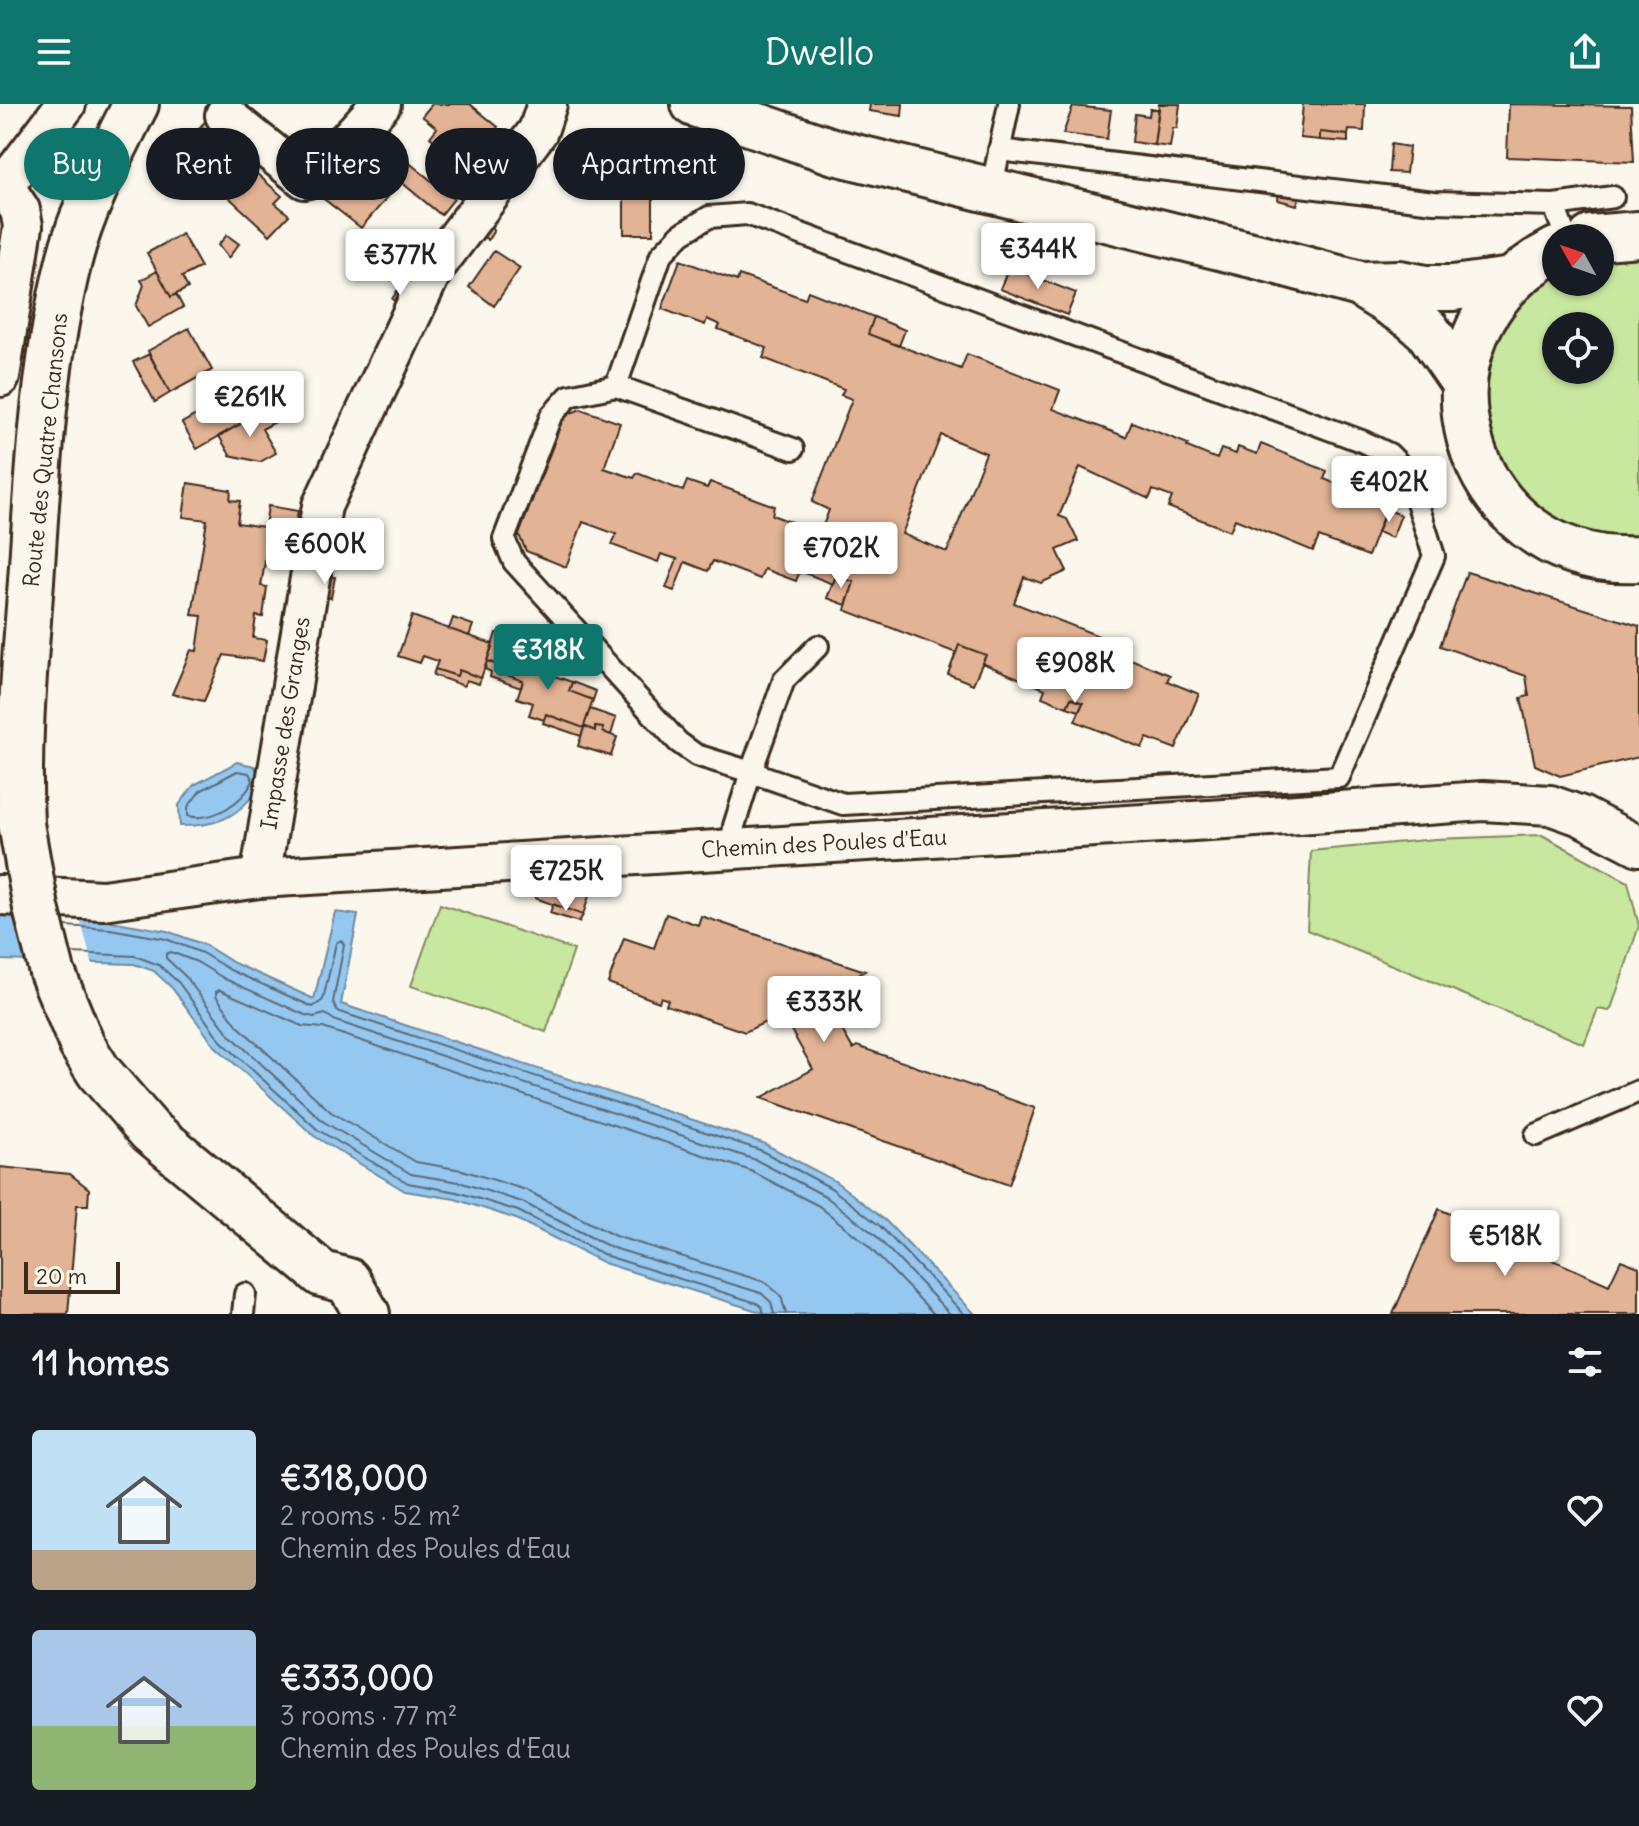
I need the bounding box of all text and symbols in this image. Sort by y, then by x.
icon: menu [32,30,76,74]
text: Dwello [765,30,874,75]
icon: share [1563,30,1607,74]
chip: Buy [24,128,130,200]
chip: Rent [146,128,260,200]
chip: Filters [276,128,409,200]
chip: New [425,128,537,200]
chip: Apartment [553,128,745,200]
pin: €344K [982,223,1094,291]
north arrow [1542,224,1614,296]
map controls [1542,224,1614,384]
pin: €377K [344,229,456,297]
text: €344K [999,232,1077,265]
text: €377K [363,238,437,271]
street label: Route des Quatre Chansons [17,312,73,588]
button: locate [1542,312,1614,384]
pin: €261K [194,371,306,439]
text: €261K [214,380,286,413]
pin: €402K [1333,456,1445,524]
text: €402K [1350,465,1428,498]
pin: €600K [269,518,381,586]
pin: €702K [785,522,897,590]
text: €600K [284,527,366,560]
text: €702K [803,531,879,564]
street label: Impasse des Granges [254,615,316,831]
pin: €318K [492,624,604,692]
text: €318K [512,633,584,666]
pin: €908K [1019,637,1131,705]
text: €908K [1035,646,1115,679]
street label: Chemin des Poules d'Eau [700,823,948,863]
pin: €725K [510,845,622,913]
text: €725K [529,854,603,887]
pin: €333K [768,976,880,1044]
text: €333K [785,985,863,1018]
pin: €518K [1449,1210,1561,1278]
text: €518K [1468,1219,1542,1252]
scale bar [24,1258,120,1294]
text: 20 m [36,1262,87,1290]
icon: filters [1563,1340,1607,1384]
text: 11 homes [32,1341,169,1384]
text: €318,000 [280,1456,428,1499]
icon: home [96,1462,192,1558]
icon: heart [1563,1488,1607,1532]
text: 2 rooms · 52 m² [280,1499,461,1532]
text: Chemin des Poules d'Eau [280,1532,571,1565]
text: €333,000 [280,1656,434,1699]
icon: home [96,1662,192,1758]
icon: heart [1563,1688,1607,1732]
text: 3 rooms · 77 m² [280,1699,458,1732]
text: Chemin des Poules d'Eau [280,1732,571,1765]

